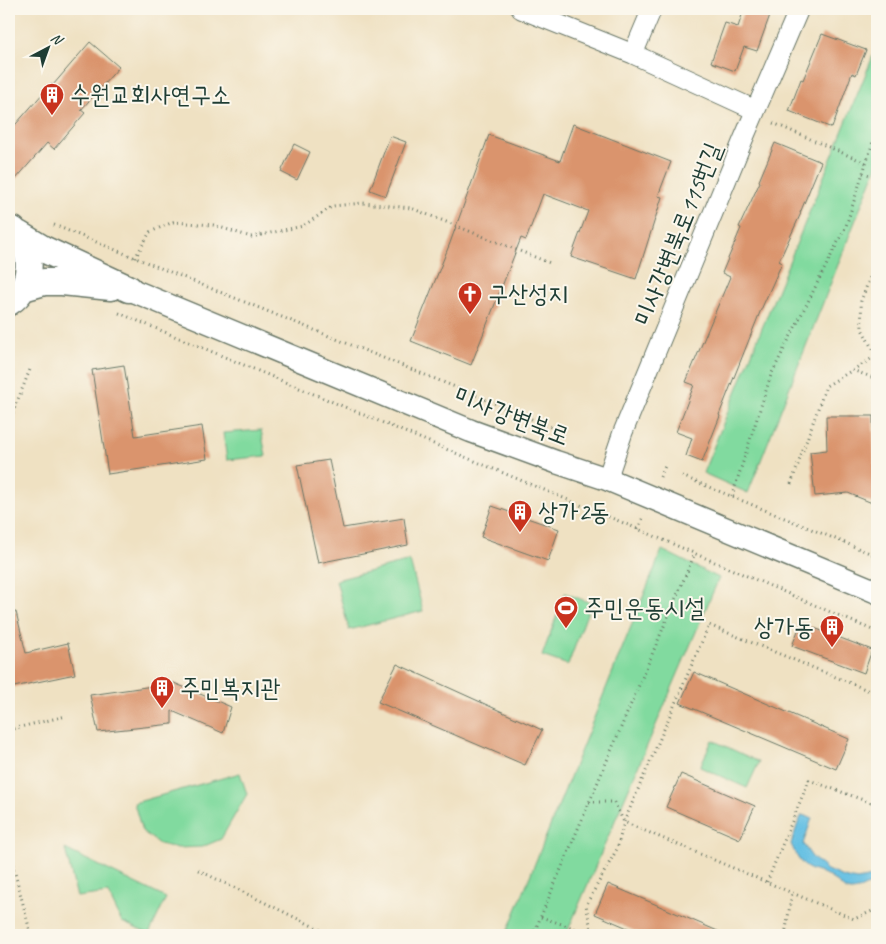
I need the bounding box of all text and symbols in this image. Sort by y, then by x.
north arrow [22,22,72,72]
text: N [47,29,67,49]
place label: 수원교회사연구소 [70,79,231,111]
building icon: 수원교회사연구소 [39,82,65,116]
street label: 미사강변북로115번길 [627,138,729,330]
place label: 구산성지 [488,278,568,310]
church icon: 구산성지 [457,281,483,315]
street label: 미사강변북로 [450,379,574,453]
place label: 상가2동 [538,496,610,528]
building icon: 상가2동 [507,499,533,533]
place label: 주민운동시설 [584,592,705,624]
sports icon: 주민운동시설 [553,595,579,629]
place label: 상가동 [754,611,814,643]
building icon: 상가동 [819,614,845,648]
place label: 주민복지관 [180,672,281,704]
building icon: 주민복지관 [149,675,175,709]

